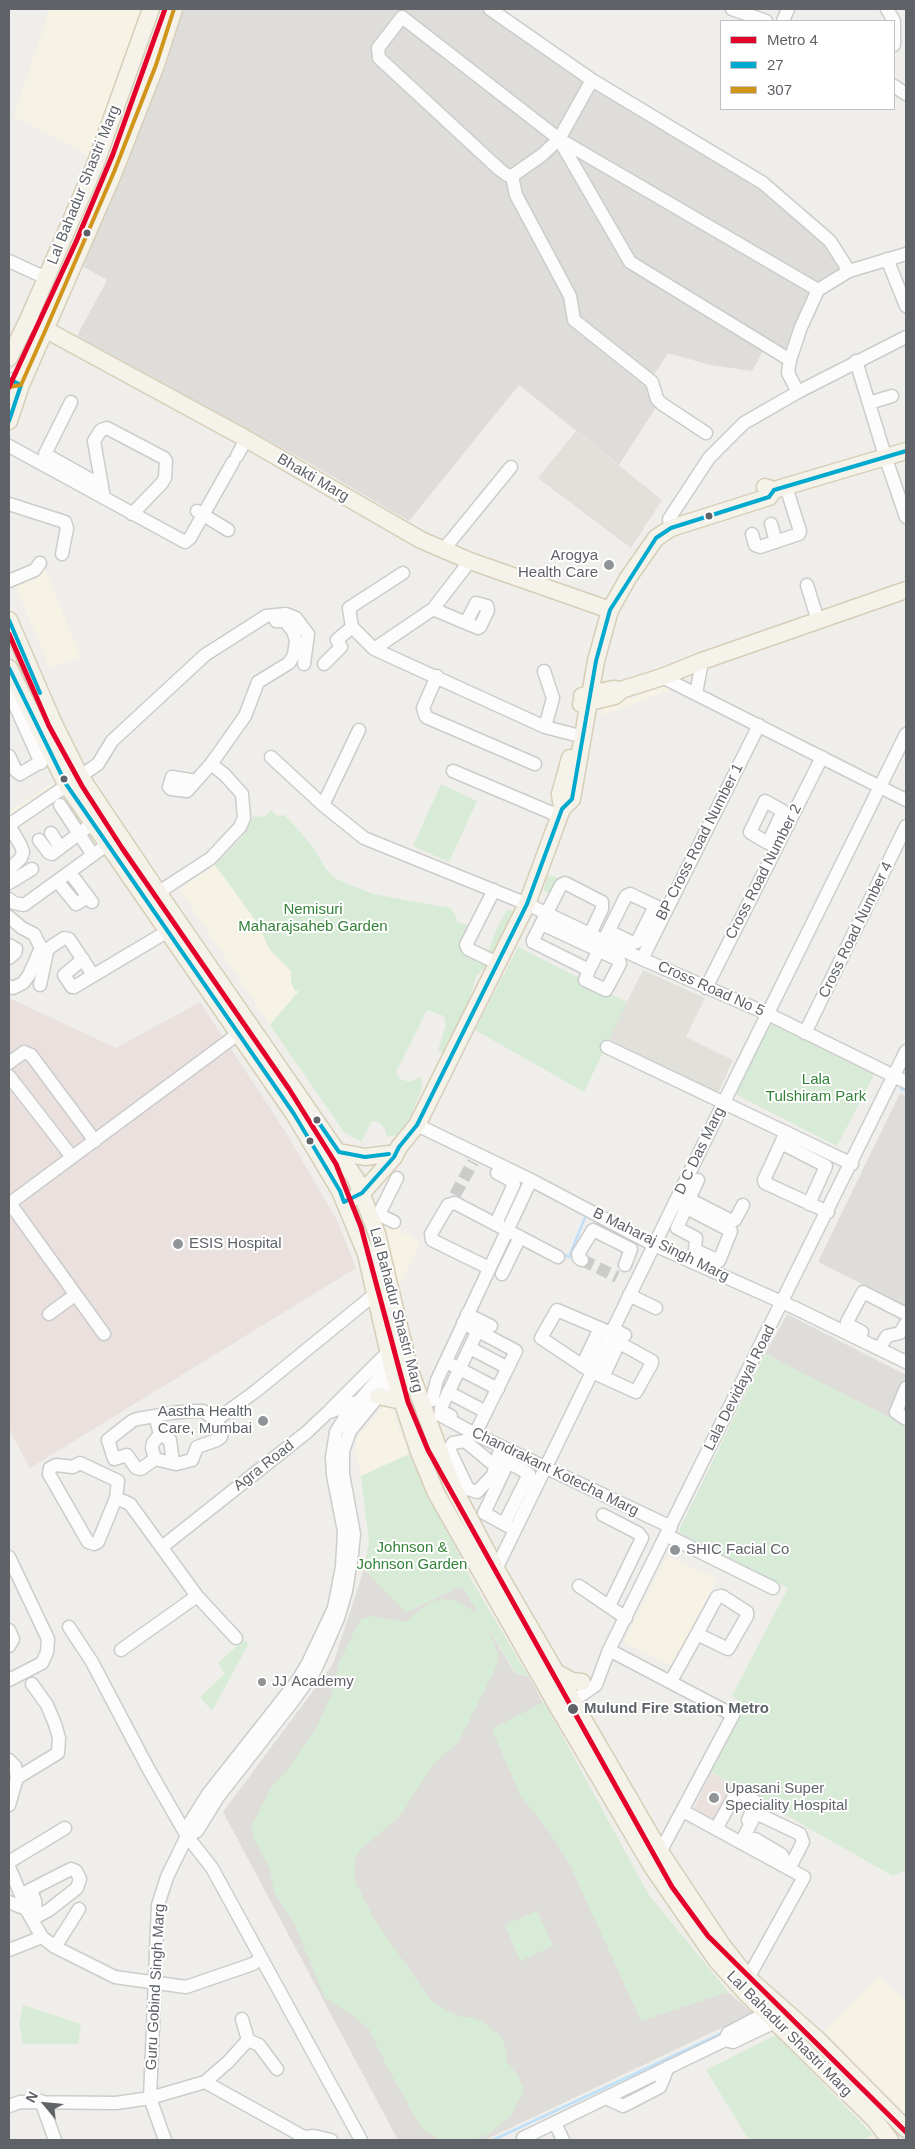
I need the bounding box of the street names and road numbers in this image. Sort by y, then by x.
street label: Lal Bahadur Shastri Marg [44,103,124,267]
street label: Bhakti Marg [274,450,352,506]
street label: BP Cross Road Number 1 [653,761,747,923]
street label: Cross Road Number 2 [722,801,806,943]
street label: Cross Road Number 4 [815,859,897,1001]
street label: Cross Road No 5 [655,957,767,1021]
street label: D C Das Marg [671,1104,729,1198]
street label: B Maharaj Singh Marg [590,1204,732,1286]
street label: Lal Bahadur Shastri Marg [365,1226,427,1394]
street label: Lala Devidayal Road [701,1322,779,1454]
street label: Chandrakant Kotecha Marg [469,1424,641,1520]
street label: Agra Road [230,1437,298,1495]
street label: Guru Gobind Singh Marg [143,1903,169,2071]
street label: Lal Bahadur Shastri Marg [723,1968,855,2100]

